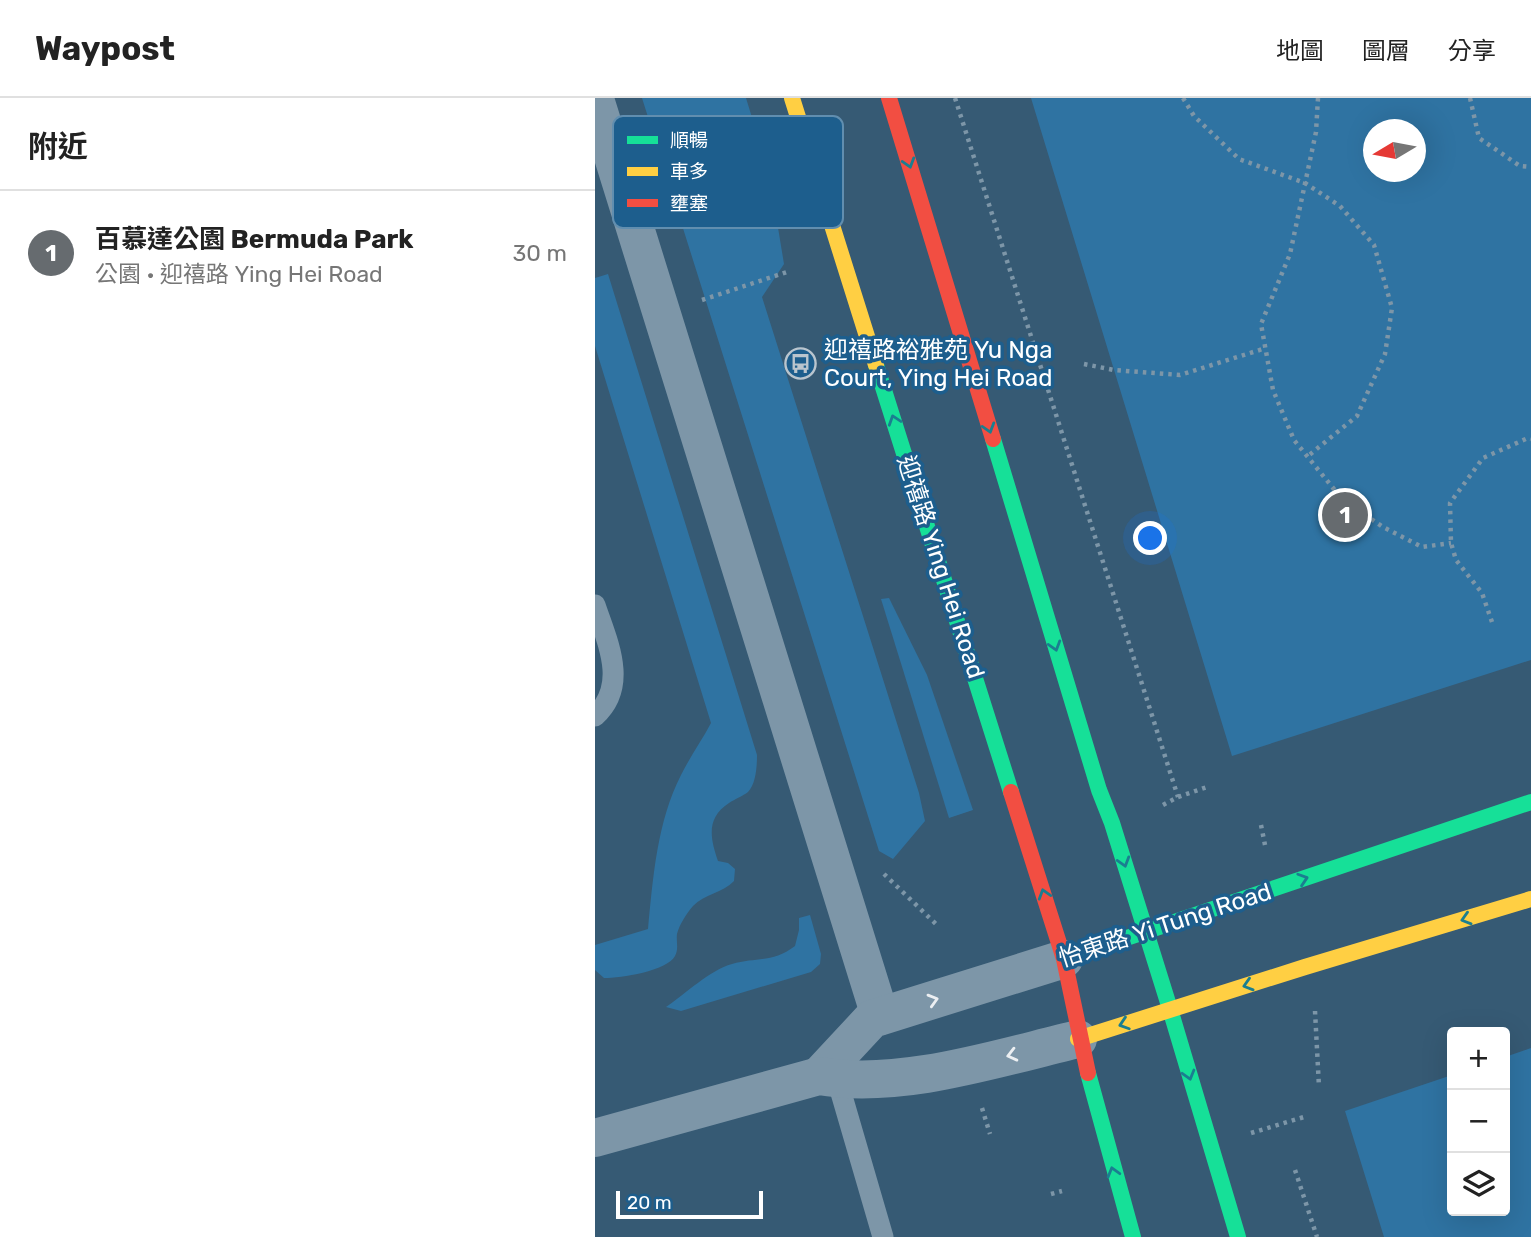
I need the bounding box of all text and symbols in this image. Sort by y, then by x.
text: Waypost [35,29,175,68]
text: 地圖 [1276,37,1324,65]
text: 圖層 [1362,37,1410,65]
text: 分享 [1448,37,1496,65]
legend [613,116,843,228]
north arrow [1363,119,1426,182]
text: 附近 [28,129,88,165]
text: 順暢 [670,129,708,152]
one-way arrow [901,157,915,169]
text: 車多 [670,160,708,183]
text: 壅塞 [670,192,708,215]
text: 百慕達公園 Bermuda Park [95,224,414,255]
text: 1 [45,239,57,267]
text: 30 m [512,239,567,267]
text: 公園 · 迎禧路 Ying Hei Road [95,260,383,288]
place label: 迎禧路裕雅苑 Yu Nga Court, Ying Hei Road [824,336,1053,392]
bus stop icon: 迎禧路裕雅苑 Yu Nga Court, Ying Hei Road [784,347,818,381]
one-way arrow [888,414,902,426]
one-way arrow [981,422,996,434]
street label: 迎禧路 Ying Hei Road [892,452,990,682]
pin: 1 [1322,489,1368,541]
your location [1133,521,1167,555]
one-way arrow [1047,639,1062,651]
one-way arrow [1116,856,1130,868]
one-way arrow [1297,873,1309,887]
street label: 怡東路 Yi Tung Road [1055,877,1275,973]
one-way arrow [1038,888,1052,900]
one-way arrow [1460,911,1472,926]
one-way arrow [1242,976,1254,991]
one-way arrow [927,994,939,1009]
one-way arrow [1118,1016,1131,1030]
map controls [1447,1027,1510,1216]
button: + [1447,1027,1510,1090]
one-way arrow [1006,1047,1018,1061]
one-way arrow [1181,1068,1195,1080]
button: − [1447,1090,1510,1153]
button: layers [1447,1153,1510,1216]
one-way arrow [1107,1166,1121,1178]
scale bar [616,1188,763,1220]
text: 20 m [627,1191,672,1214]

